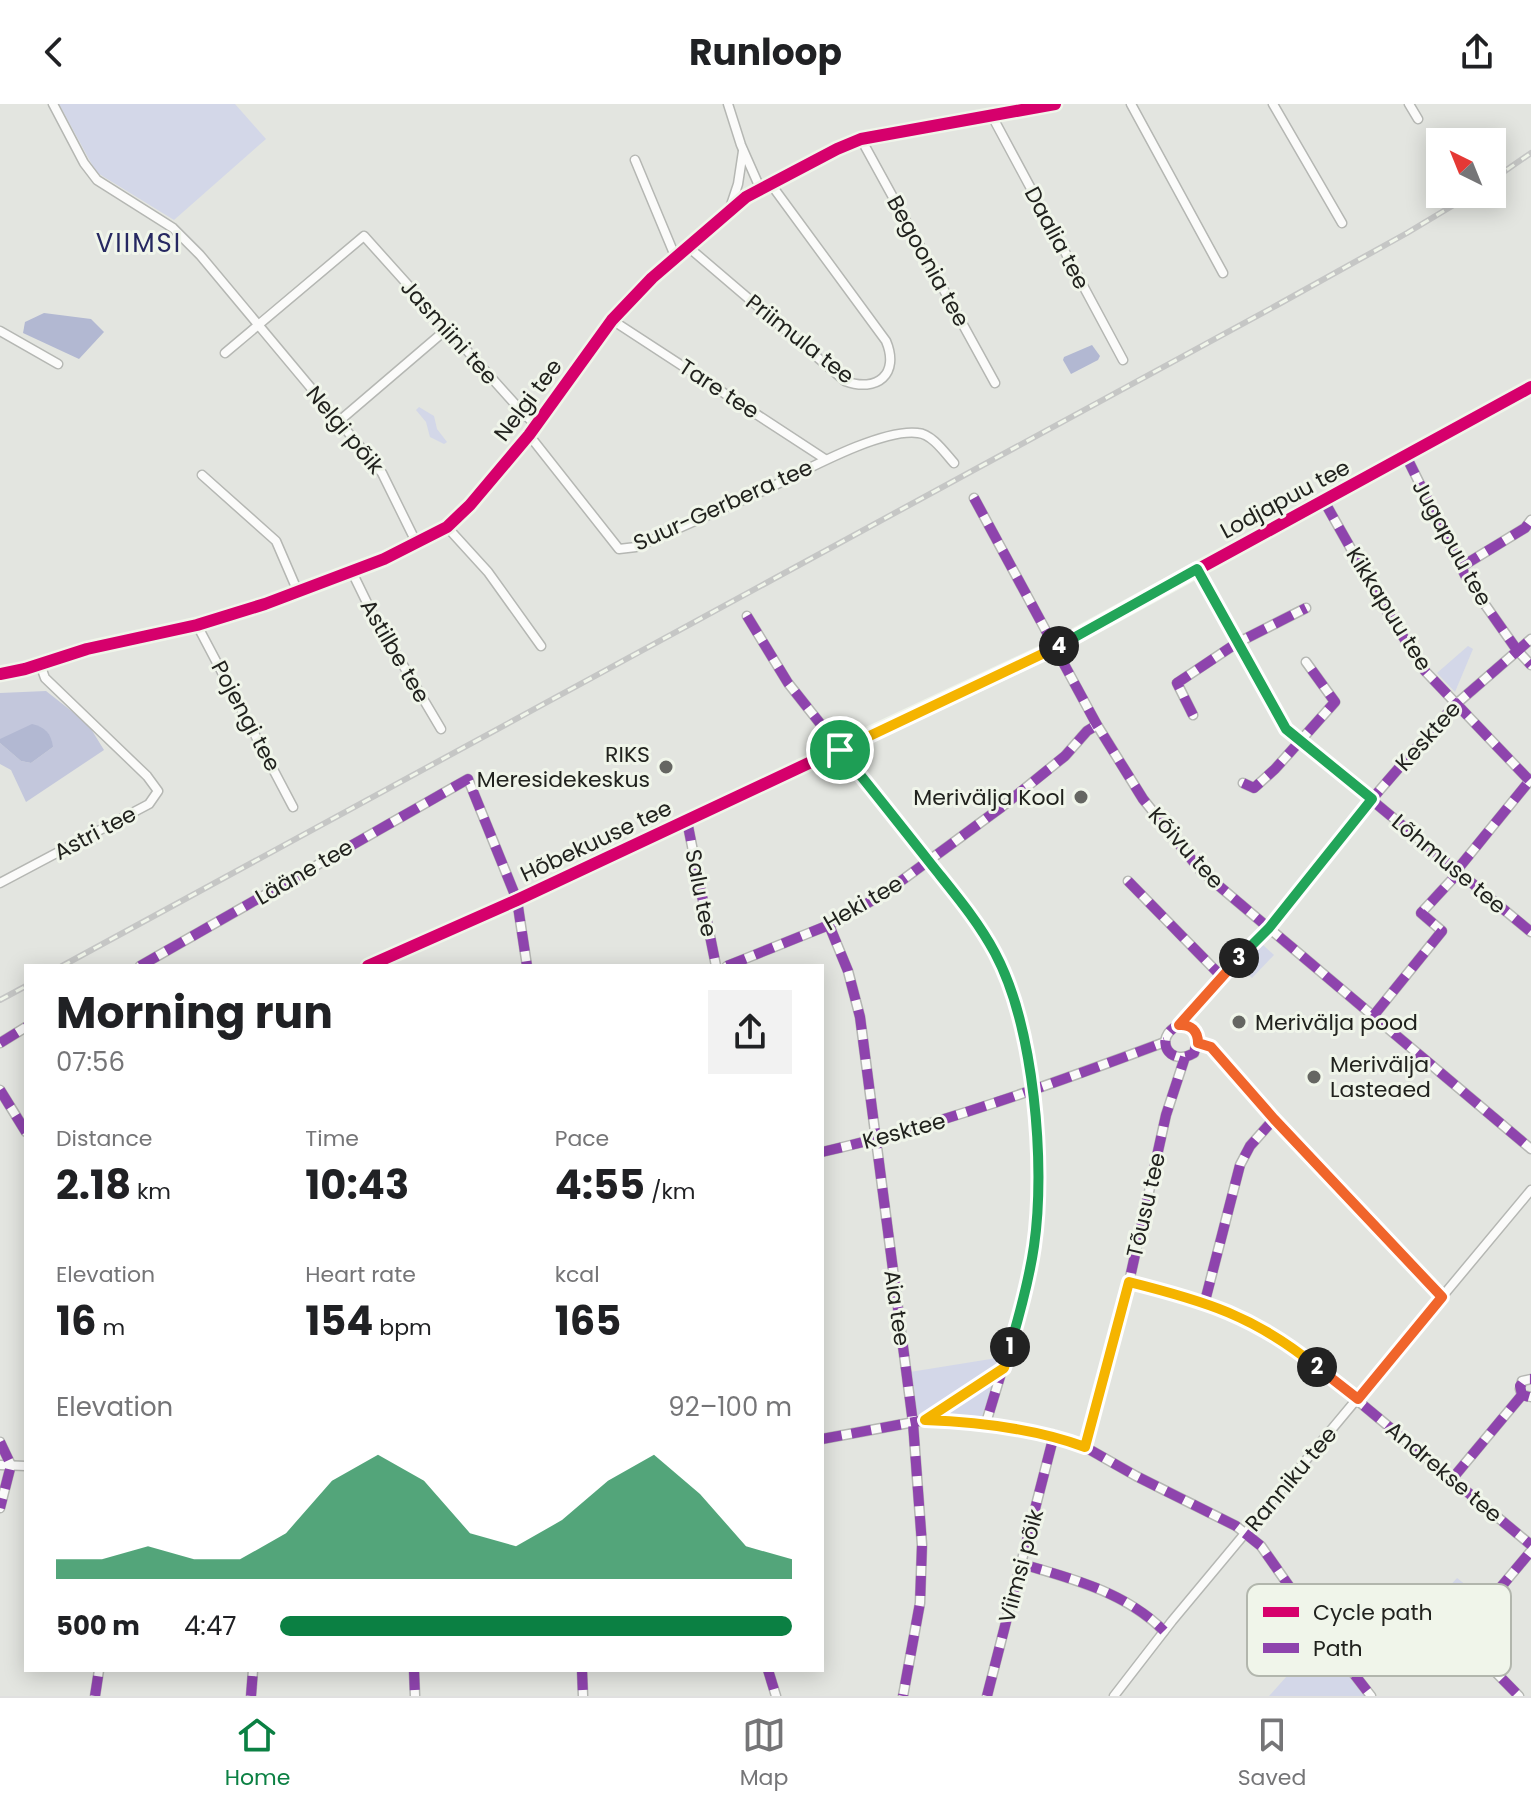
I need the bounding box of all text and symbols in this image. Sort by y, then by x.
text: Runloop [689,27,842,78]
icon: back [32,30,76,74]
icon: share [1455,30,1499,74]
north arrow [1426,128,1506,208]
map controls [1426,128,1506,208]
street label: Daalia tee [1017,181,1097,295]
street label: Begoonia tee [879,190,977,332]
district label: VIIMSI [96,225,182,261]
street label: Jasmiini tee [393,273,505,391]
street label: Priimula tee [739,287,861,391]
street label: Nelgi tee [487,352,569,448]
street label: Tare tee [673,352,765,426]
street label: Nelgi põik [299,379,391,481]
street label: Suur-Gerbera tee [628,452,818,558]
street label: Lodjapuu tee [1215,452,1355,546]
street label: Jugapuu tee [1405,474,1499,612]
street label: Kikkapuu tee [1339,541,1439,677]
street label: Astilbe tee [353,594,437,708]
pin: 4 [1039,626,1079,666]
text: 4 [1052,630,1066,661]
street label: Pojengi tee [204,655,288,777]
street label: Kesktee [1388,694,1468,778]
pin [806,716,874,784]
icon: arrive [818,728,862,772]
place label: RIKS Meresidekeskus [477,739,650,795]
marker: RIKS Meresidekeskus [657,758,675,776]
place label: Merivälja Kool [913,782,1065,813]
marker: Merivälja Kool [1072,788,1090,806]
street label: Hõbekuuse tee [515,792,677,890]
street label: Astri tee [48,798,142,868]
street label: Kõivu tee [1141,800,1231,896]
street label: Lõhmuse tee [1385,807,1513,921]
street label: Lääne tee [249,832,359,912]
street label: Salu tee [677,847,725,939]
street label: Heki tee [818,868,908,938]
pin: 3 [1219,938,1259,978]
text: 3 [1232,942,1246,973]
text: Morning run [56,982,333,1043]
button: share [708,990,792,1074]
place label: Merivälja pood [1255,1007,1418,1038]
marker: Merivälja pood [1230,1013,1248,1031]
text: 07:56 [56,1044,125,1080]
place label: Merivälja Lasteaed [1330,1049,1431,1105]
marker: Merivälja Lasteaed [1305,1068,1323,1086]
street label: Kesktee [859,1105,949,1157]
text: Distance [56,1123,152,1154]
text: Time [305,1123,359,1154]
text: Pace [555,1123,609,1154]
street label: Tõusu tee [1119,1149,1173,1261]
text: 2.18 [56,1157,131,1213]
text: 10:43 [305,1157,409,1213]
text: 4:55 [555,1157,645,1213]
text: km [131,1176,171,1207]
text: /km [645,1176,695,1207]
text: Elevation [56,1259,155,1290]
text: Heart rate [305,1259,416,1290]
text: kcal [555,1259,600,1290]
street label: Aia tee [876,1268,918,1348]
text: 16 [56,1293,97,1349]
text: 154 [305,1293,373,1349]
text: 165 [555,1293,621,1349]
text: m [97,1312,125,1343]
text: bpm [373,1312,432,1343]
pin: 1 [990,1327,1030,1367]
text: 1 [1006,1331,1014,1362]
pin: 2 [1297,1347,1337,1387]
text: 2 [1311,1351,1323,1382]
text: Elevation [56,1389,173,1425]
text: 92–100 m [668,1389,792,1425]
street label: Andrekse tee [1379,1414,1509,1530]
street label: Ranniku tee [1238,1420,1344,1538]
street label: Viimsi põik [991,1505,1051,1626]
legend [1247,1584,1511,1676]
text: Cycle path [1313,1597,1432,1628]
text: 500 m [56,1608,140,1644]
text: 4:47 [184,1608,236,1644]
text: Path [1313,1633,1363,1664]
tab: Home [225,1713,290,1794]
tab: Map [740,1713,788,1794]
tab: Saved [1238,1713,1306,1794]

